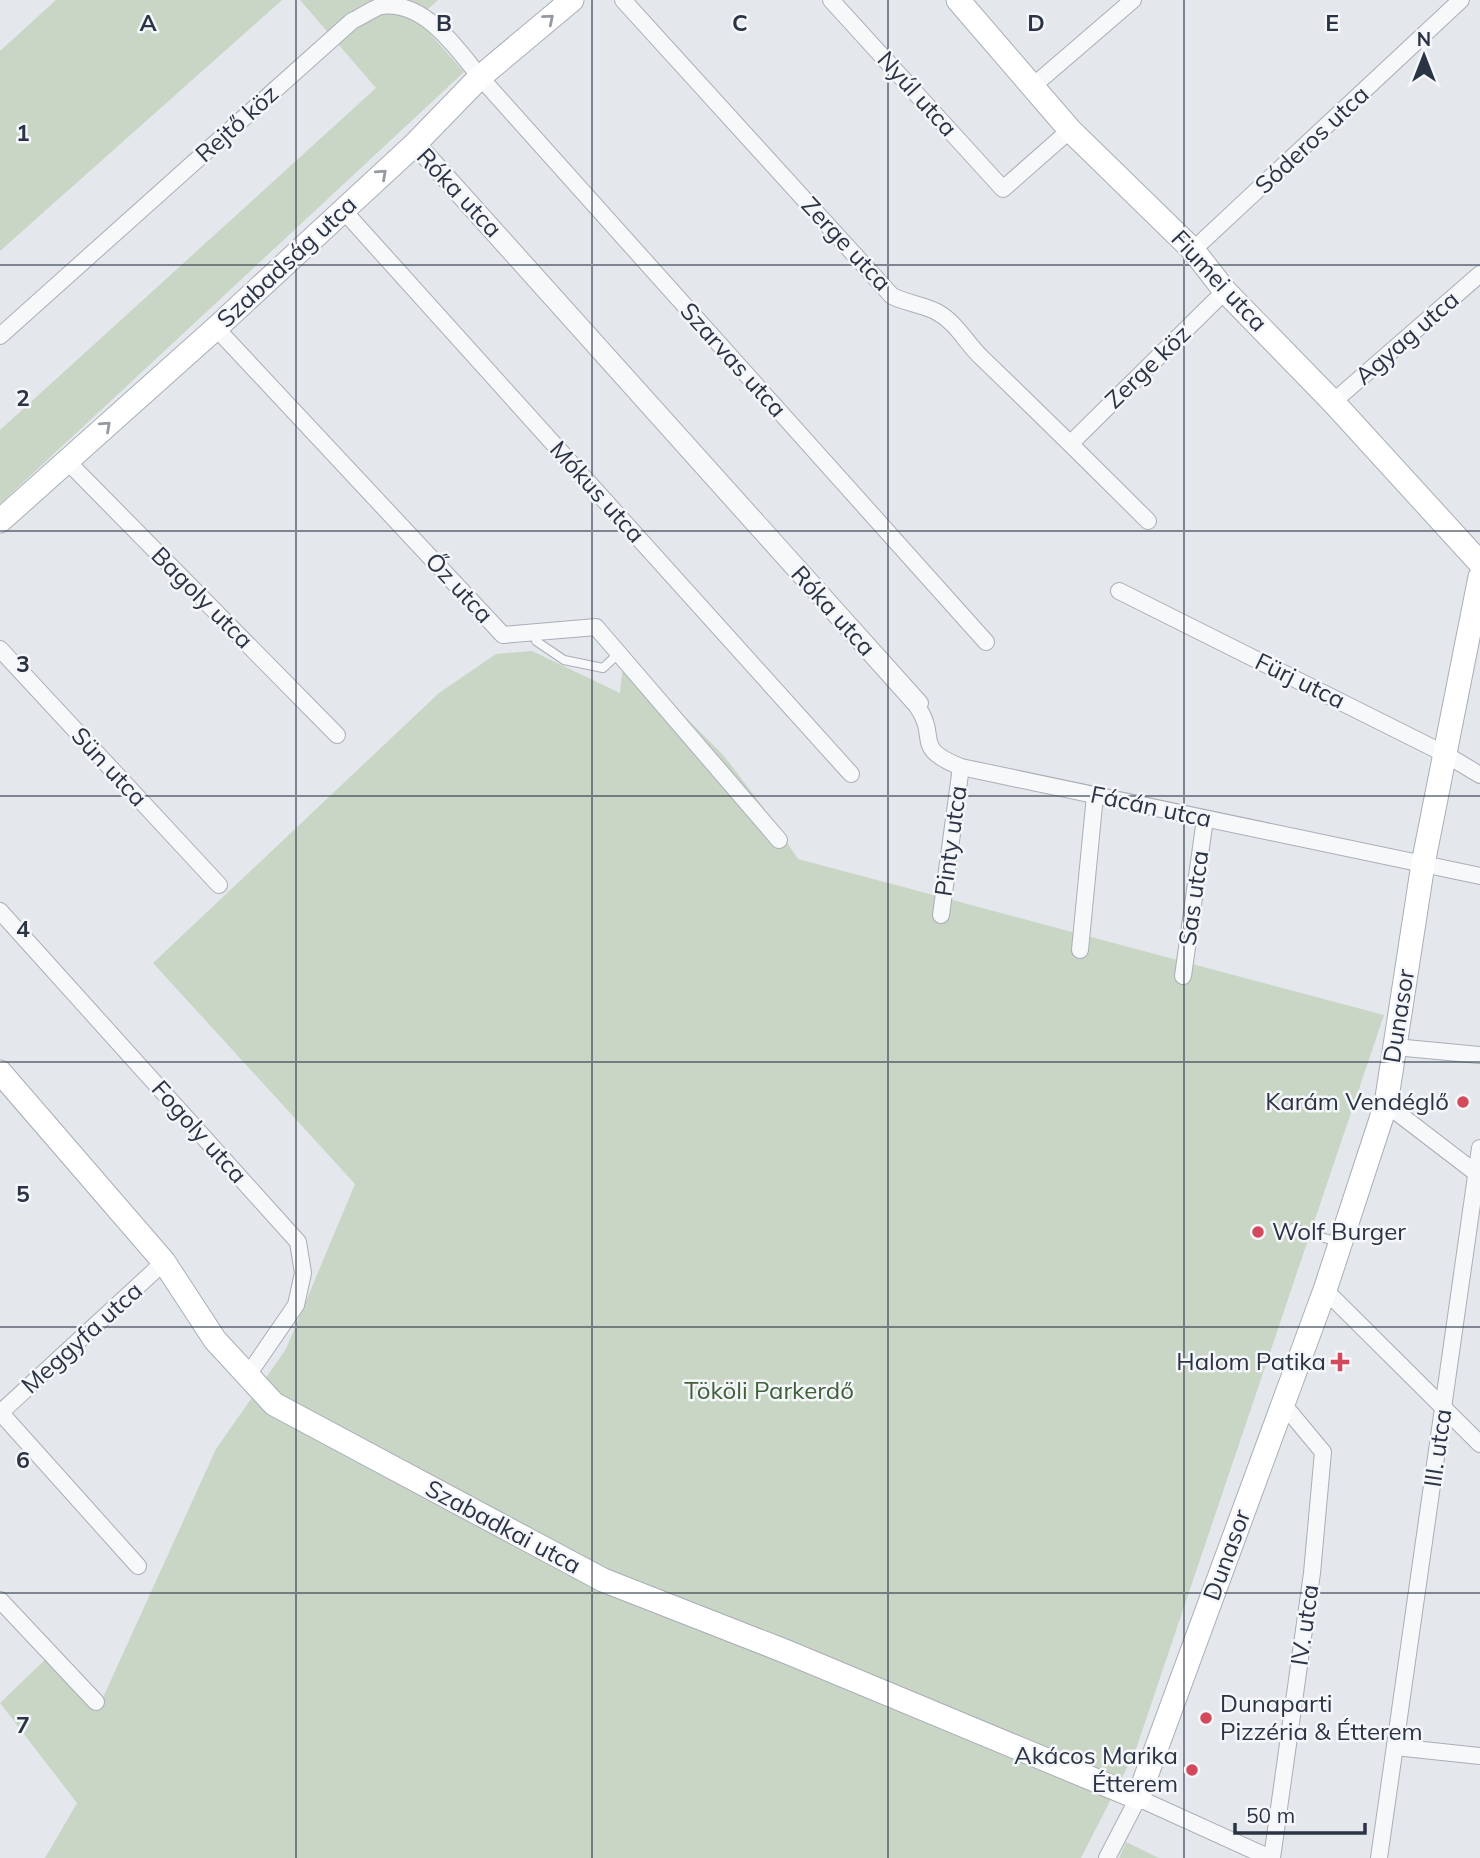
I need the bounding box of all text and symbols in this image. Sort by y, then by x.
text: A [139,8,157,37]
text: B [436,8,452,37]
text: C [732,8,748,37]
text: D [1027,8,1045,37]
text: E [1325,8,1339,37]
one-way arrow [541,15,554,28]
north arrow [1389,21,1459,91]
text: N [1417,27,1431,51]
street label: Nyúl utca [872,44,964,142]
street label: Rejtő köz [189,78,284,168]
street label: Sóderos utca [1248,79,1375,200]
text: 1 [16,118,30,147]
street label: Róka utca [411,141,509,243]
one-way arrow [374,170,387,182]
street label: Szabadság utca [210,189,362,334]
street label: Zerge utca [796,190,898,297]
street label: Fiumei utca [1165,223,1274,337]
street label: Agyag utca [1348,284,1464,391]
street label: Szarvas utca [674,296,793,423]
street label: Zerge köz [1098,318,1196,414]
text: 2 [16,383,30,412]
one-way arrow [98,422,111,435]
street label: Mókus utca [544,434,651,549]
street label: Bagoly utca [145,540,260,655]
street label: Őz utca [420,546,500,629]
street label: Róka utca [785,559,882,662]
street label: Fürj utca [1251,646,1350,715]
text: 3 [16,649,30,678]
street label: Sün utca [66,720,154,812]
street label: Fácán utca [1088,779,1214,833]
street label: Pinty utca [927,784,973,898]
street label: Sas utca [1171,848,1215,947]
text: 4 [16,914,30,943]
street label: Dunasor [1376,967,1420,1065]
street label: Fogoly utca [146,1074,254,1189]
place label: Karám Vendéglő [1265,1086,1449,1116]
marker: Karám Vendéglő [1455,1094,1471,1110]
text: 5 [16,1179,30,1208]
place label: Wolf Burger [1272,1216,1406,1246]
marker: Wolf Burger [1250,1224,1266,1240]
street label: Meggyfa utca [15,1275,148,1399]
place label: Halom Patika [1176,1346,1326,1376]
marker: Halom Patika [1332,1354,1348,1370]
park label: Tököli Parkerdő [684,1375,854,1405]
street label: III. utca [1417,1407,1457,1489]
text: 6 [16,1445,30,1474]
street label: Szabadkai utca [421,1473,586,1580]
street label: Dunasor [1196,1505,1256,1604]
street label: IV. utca [1283,1582,1325,1667]
place label: Dunaparti Pizzéria & Étterem [1220,1688,1423,1746]
text: 7 [16,1710,30,1739]
marker: Dunaparti Pizzéria & Étterem [1198,1710,1214,1726]
place label: Akácos Marika Étterem [1014,1740,1178,1798]
marker: Akácos Marika Étterem [1184,1762,1200,1778]
scale bar [1235,1792,1364,1836]
text: 50 m [1246,1802,1295,1828]

